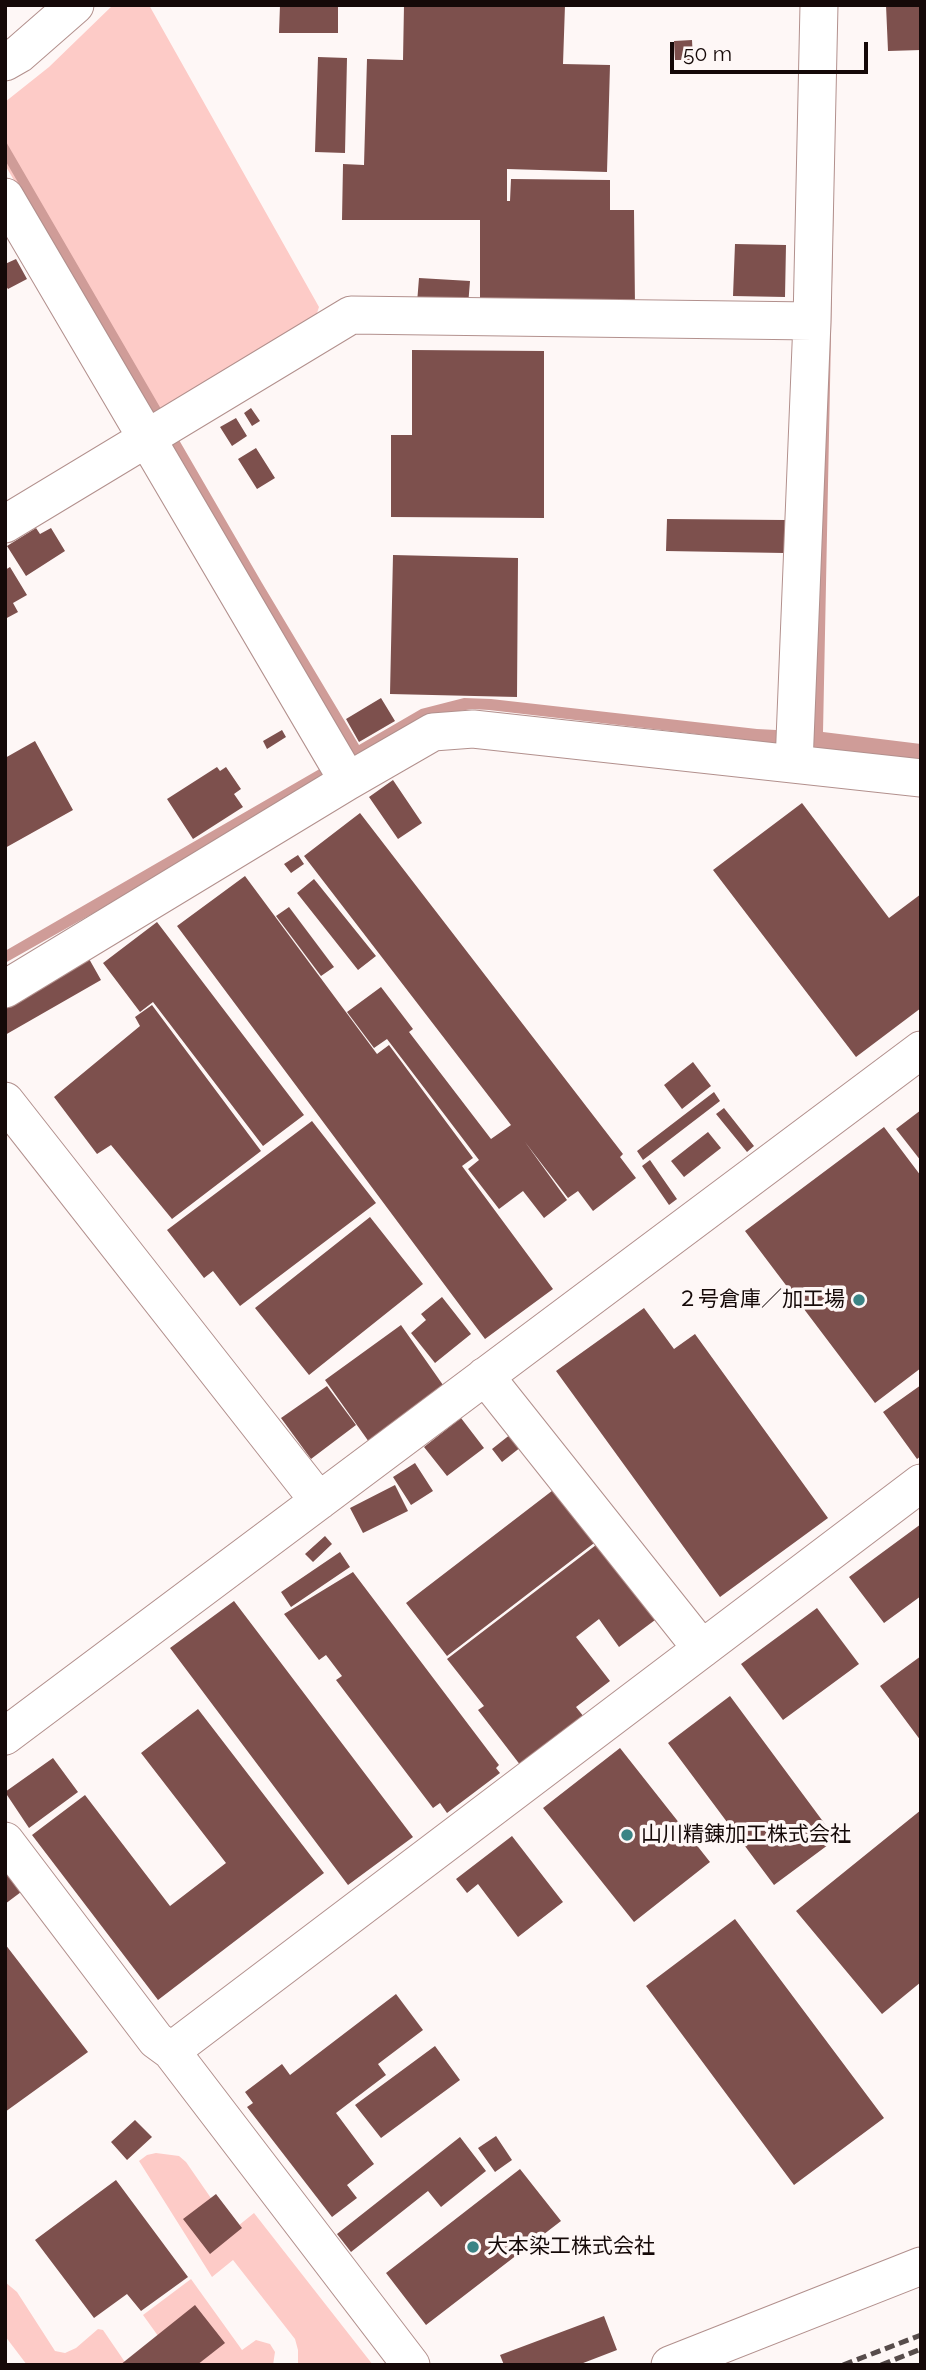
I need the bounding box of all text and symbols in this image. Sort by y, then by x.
scale bar [674,28,872,72]
text: 50 m [683,41,732,66]
place label: ２号倉庫／加工場 [677,1287,845,1313]
marker: ２号倉庫／加工場 [851,1292,867,1308]
place label: 山川精錬加工株式会社 [641,1822,851,1848]
marker: 山川精錬加工株式会社 [619,1827,635,1843]
place label: 大本染工株式会社 [487,2234,655,2260]
marker: 大本染工株式会社 [465,2239,481,2255]

